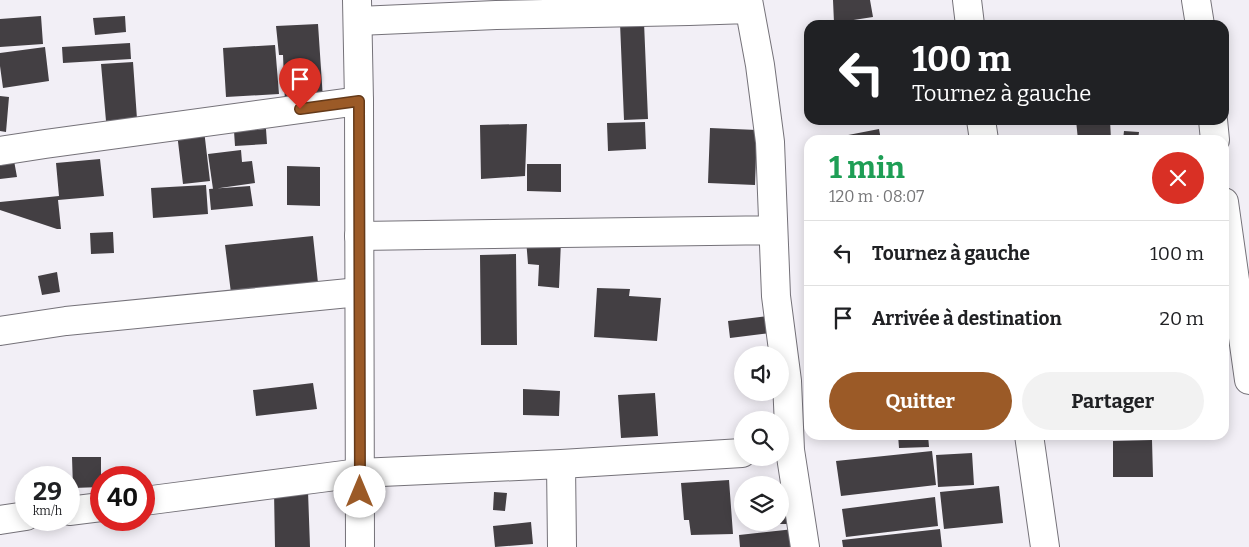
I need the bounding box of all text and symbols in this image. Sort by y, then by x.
text: 100 m [912,38,1011,80]
icon: left [829,40,894,105]
pin [279,58,321,109]
icon: arrive [286,65,314,93]
text: Tournez à gauche [912,80,1091,107]
text: 1 min [829,150,905,186]
button: close [1152,152,1204,204]
text: 120 m · 08:07 [829,187,924,206]
icon: left [829,239,857,267]
text: Tournez à gauche [872,242,1030,265]
text: 100 m [1150,242,1204,265]
icon: arrive [829,304,857,332]
text: Arrivée à destination [872,307,1062,330]
text: 20 m [1160,307,1204,330]
map controls [734,346,789,531]
button: sound [734,346,789,401]
button: Quitter [829,372,1012,430]
button: Partager [1022,372,1204,430]
button: search [734,411,789,466]
position arrow [333,465,385,517]
speed limit sign: 40 [90,466,155,531]
button: layers [734,476,789,531]
text: 29 [33,477,62,507]
text: km/h [33,504,62,518]

